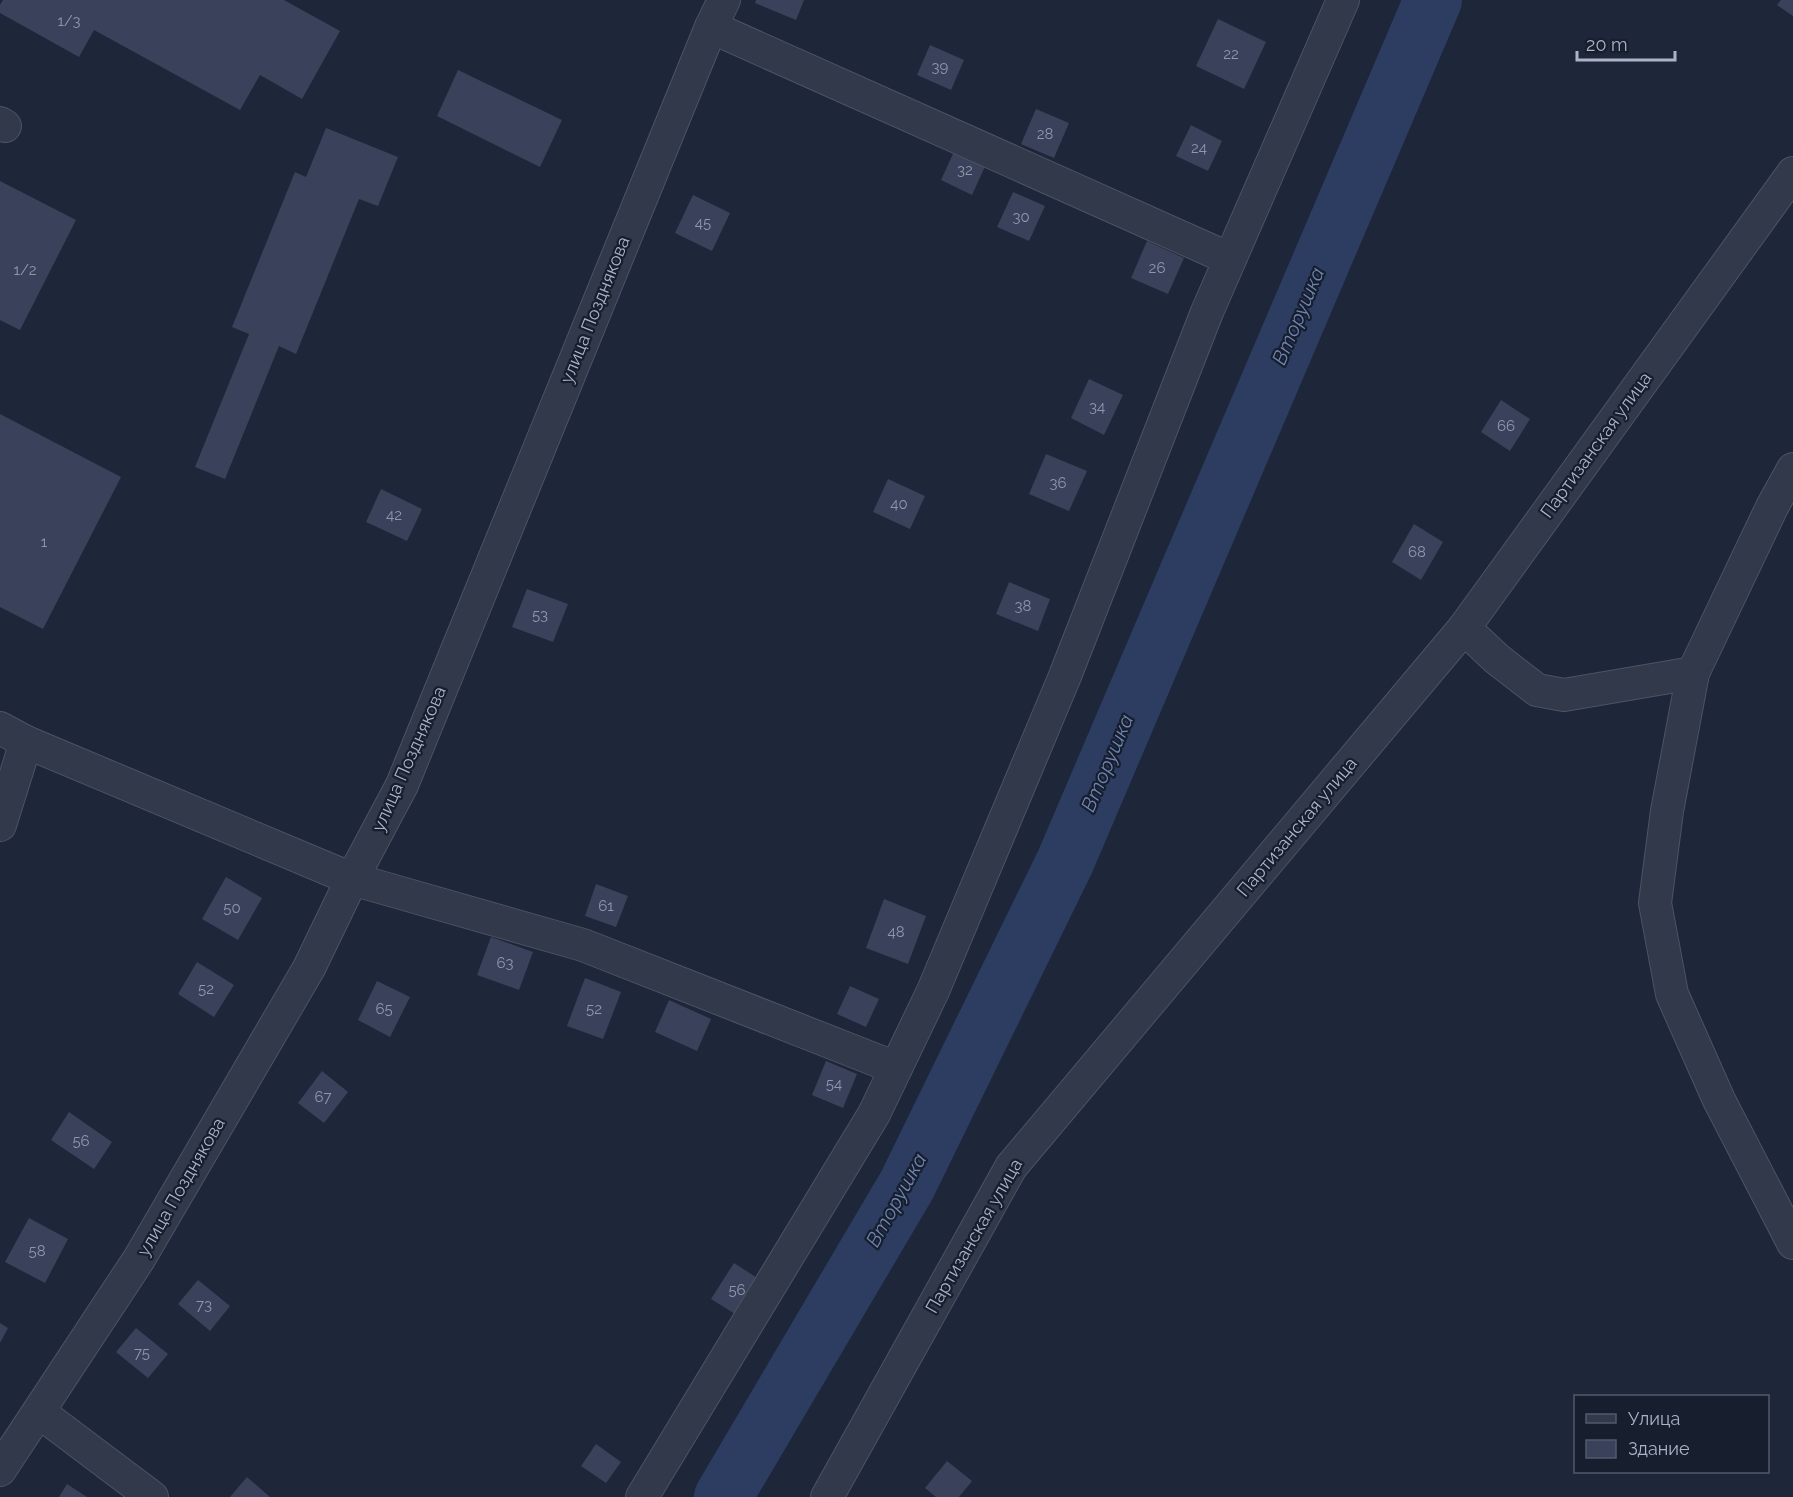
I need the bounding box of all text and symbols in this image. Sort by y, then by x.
house number: 1/3 [57,12,81,30]
scale bar [1577,24,1674,62]
text: 20 m [1586,34,1628,55]
house number: 22 [1223,45,1239,63]
house number: 39 [932,58,949,76]
house number: 28 [1037,125,1053,143]
house number: 24 [1191,139,1207,157]
house number: 32 [957,161,973,179]
house number: 30 [1012,208,1030,226]
house number: 45 [695,214,711,232]
street label: улица Позднякова [555,233,634,386]
house number: 26 [1149,259,1165,277]
house number: 1/2 [14,261,37,279]
water label: Вторушка [1267,264,1329,368]
street label: Партизанская улица [1536,368,1656,522]
house number: 34 [1089,398,1105,416]
house number: 66 [1497,417,1515,435]
house number: 36 [1049,474,1067,492]
house number: 40 [890,495,908,513]
house number: 42 [386,506,402,524]
house number: 1 [41,533,48,551]
house number: 68 [1408,543,1426,561]
house number: 38 [1015,597,1032,615]
house number: 53 [532,606,548,624]
street label: улица Позднякова [367,683,450,835]
water label: Вторушка [1076,711,1138,815]
street label: Партизанская улица [1232,753,1361,900]
house number: 61 [598,897,614,915]
house number: 50 [223,899,241,917]
house number: 48 [887,923,905,941]
house number: 63 [496,954,514,972]
house number: 52 [198,980,214,998]
house number: 65 [375,1000,393,1018]
house number: 52 [586,1000,602,1018]
house number: 54 [826,1075,842,1093]
house number: 67 [314,1088,332,1106]
street label: улица Позднякова [132,1114,229,1260]
house number: 56 [72,1132,90,1150]
water label: Вторушка [861,1149,931,1251]
street label: Партизанская улица [921,1155,1026,1317]
house number: 58 [28,1242,46,1260]
house number: 56 [728,1281,746,1299]
house number: 73 [196,1296,212,1314]
house number: 75 [134,1344,150,1362]
legend [1574,1395,1769,1473]
text: Улица [1628,1408,1680,1429]
text: Здание [1628,1438,1690,1459]

